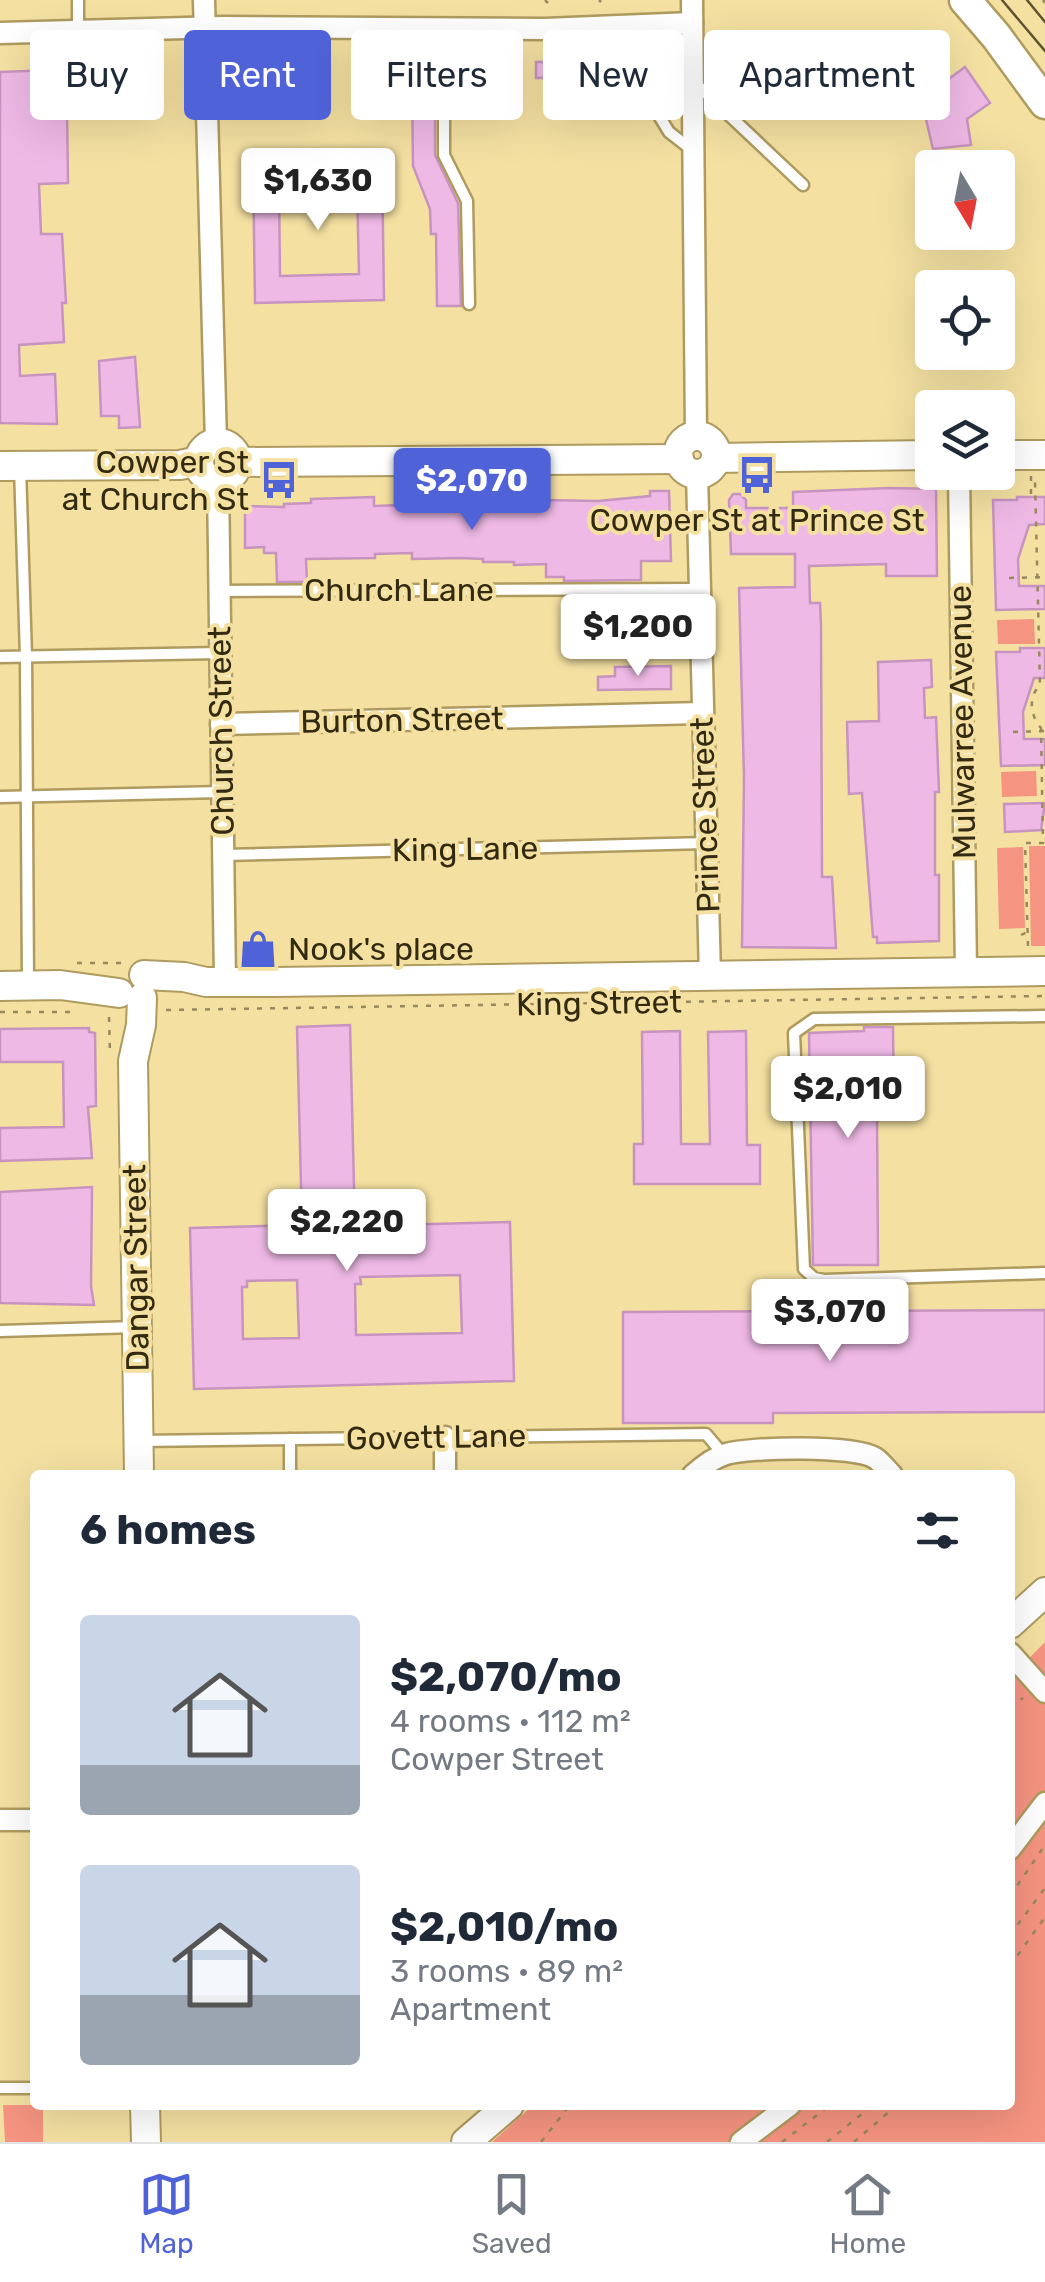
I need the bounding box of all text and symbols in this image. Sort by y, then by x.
chip: Buy [30,30,164,120]
chip: Rent [184,30,331,120]
chip: Filters [351,30,523,120]
chip: New [543,30,684,120]
chip: Apartment [704,30,950,120]
pin: $1,630 [237,148,399,233]
north arrow [915,150,1015,250]
map controls [915,150,1015,490]
text: $1,630 [263,161,373,199]
button: locate [915,270,1015,370]
button: layers [915,390,1015,490]
place label: Cowper St at Church St [62,443,249,518]
pin: $2,070 [391,448,553,533]
bus stop icon: Cowper St at Prince St [736,454,778,496]
bus stop icon: Cowper St at Church St [258,459,300,501]
text: $2,070 [416,461,528,499]
place label: Cowper St at Prince St [590,501,924,539]
street label: Church Lane [304,571,494,609]
street label: Mulwarree Avenue [941,585,983,859]
pin: $1,200 [557,594,719,679]
text: $1,200 [583,607,693,645]
street label: Church Street [200,626,242,836]
street label: Burton Street [300,699,504,741]
street label: Prince Street [683,717,727,913]
street label: King Lane [392,829,538,869]
shop icon: Nook's place [237,928,279,970]
place label: Nook's place [288,930,474,968]
street label: King Street [516,983,682,1023]
pin: $2,010 [767,1056,929,1141]
text: $2,010 [793,1069,903,1107]
street label: Dangar Street [115,1164,157,1372]
pin: $2,220 [266,1189,428,1274]
text: $2,220 [290,1202,404,1240]
pin: $3,070 [749,1279,911,1364]
text: $3,070 [774,1292,887,1330]
street label: Govett Lane [345,1416,527,1458]
icon: filters [910,1503,965,1558]
text: 6 homes [80,1505,256,1555]
text: $2,070/mo [390,1652,622,1702]
icon: home [160,1655,280,1775]
text: 4 rooms · 112 m² [390,1702,631,1740]
text: Cowper Street [390,1740,604,1778]
text: $2,010/mo [390,1902,618,1952]
icon: home [160,1905,280,2025]
text: 3 rooms · 89 m² [390,1952,623,1990]
text: Apartment [390,1990,551,2028]
tab: Map [139,2167,194,2260]
tab: Saved [472,2167,552,2260]
tab: Home [829,2167,906,2260]

